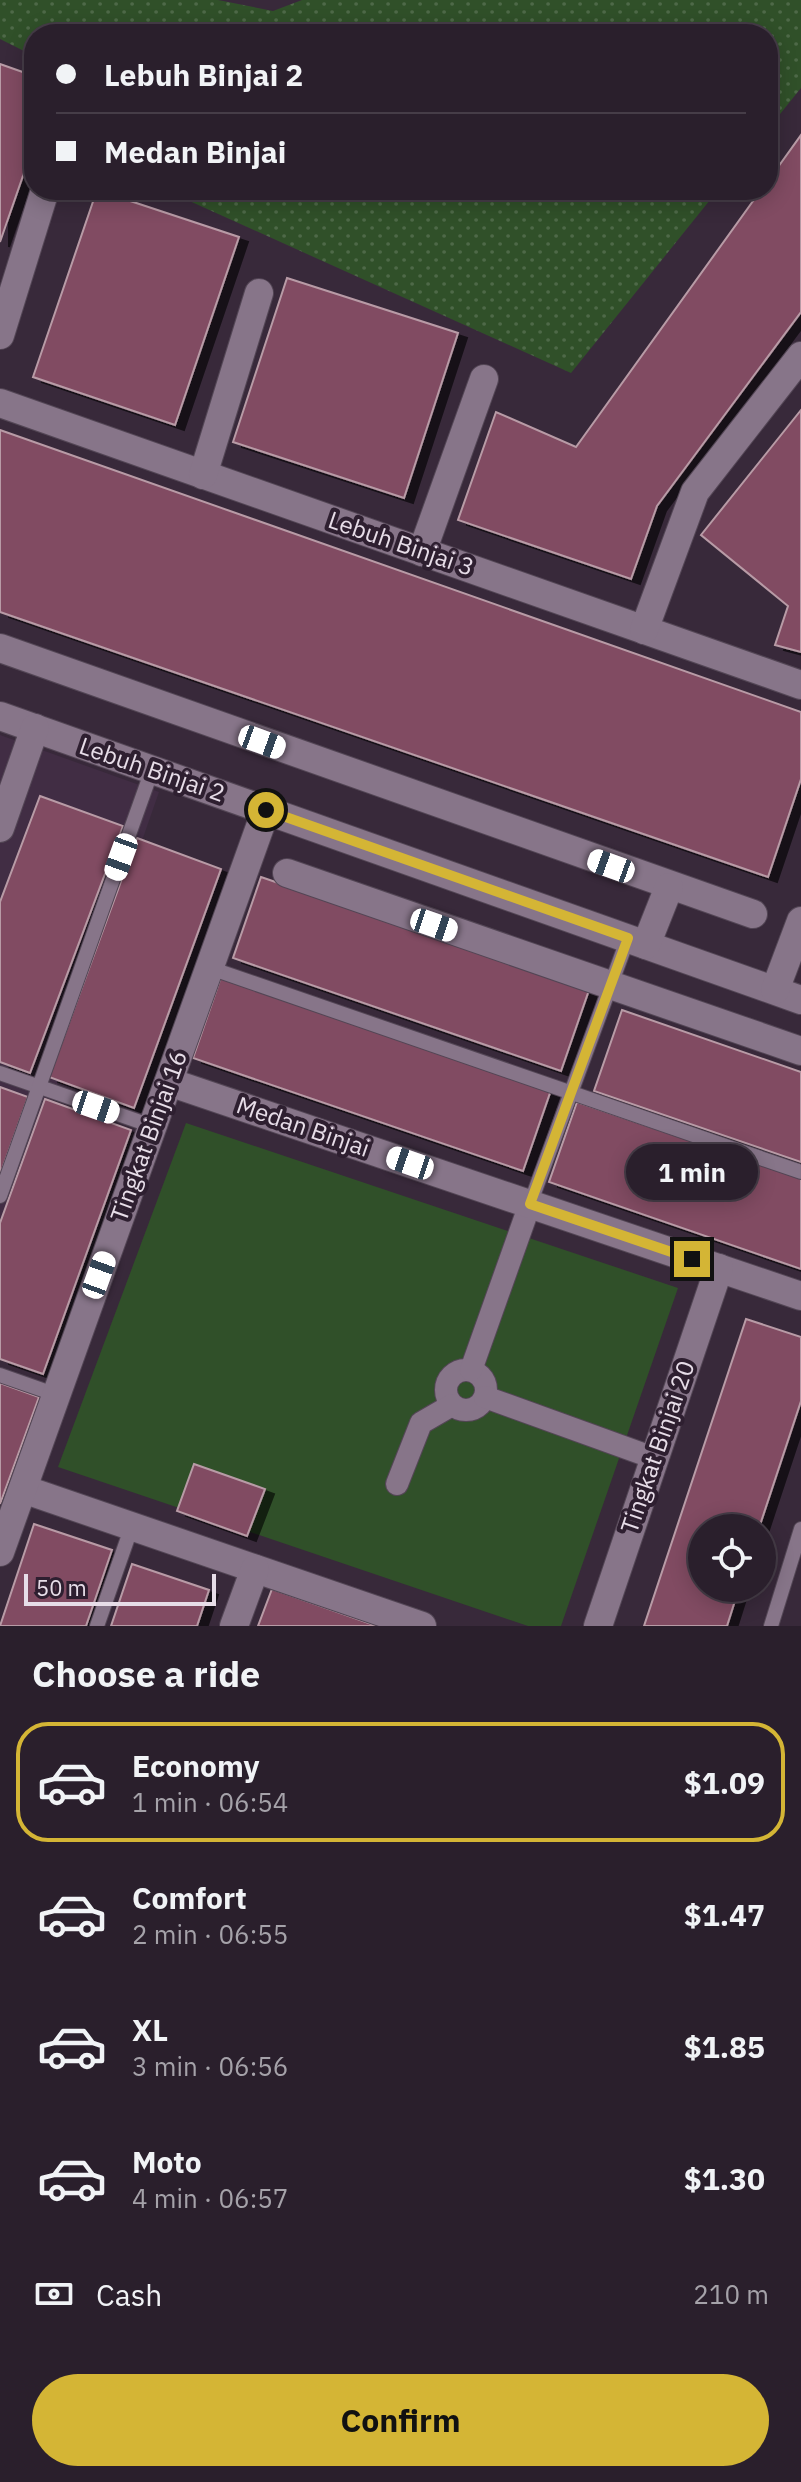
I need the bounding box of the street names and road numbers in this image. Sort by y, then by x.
street label: Lebuh Binjai 3 [324,503,478,583]
street label: Lebuh Binjai 2 [75,729,229,809]
street label: Tingkat Binjai 16 [102,1046,194,1226]
street label: Medan Binjai [232,1088,374,1164]
street label: Tingkat Binjai 20 [613,1356,701,1537]

